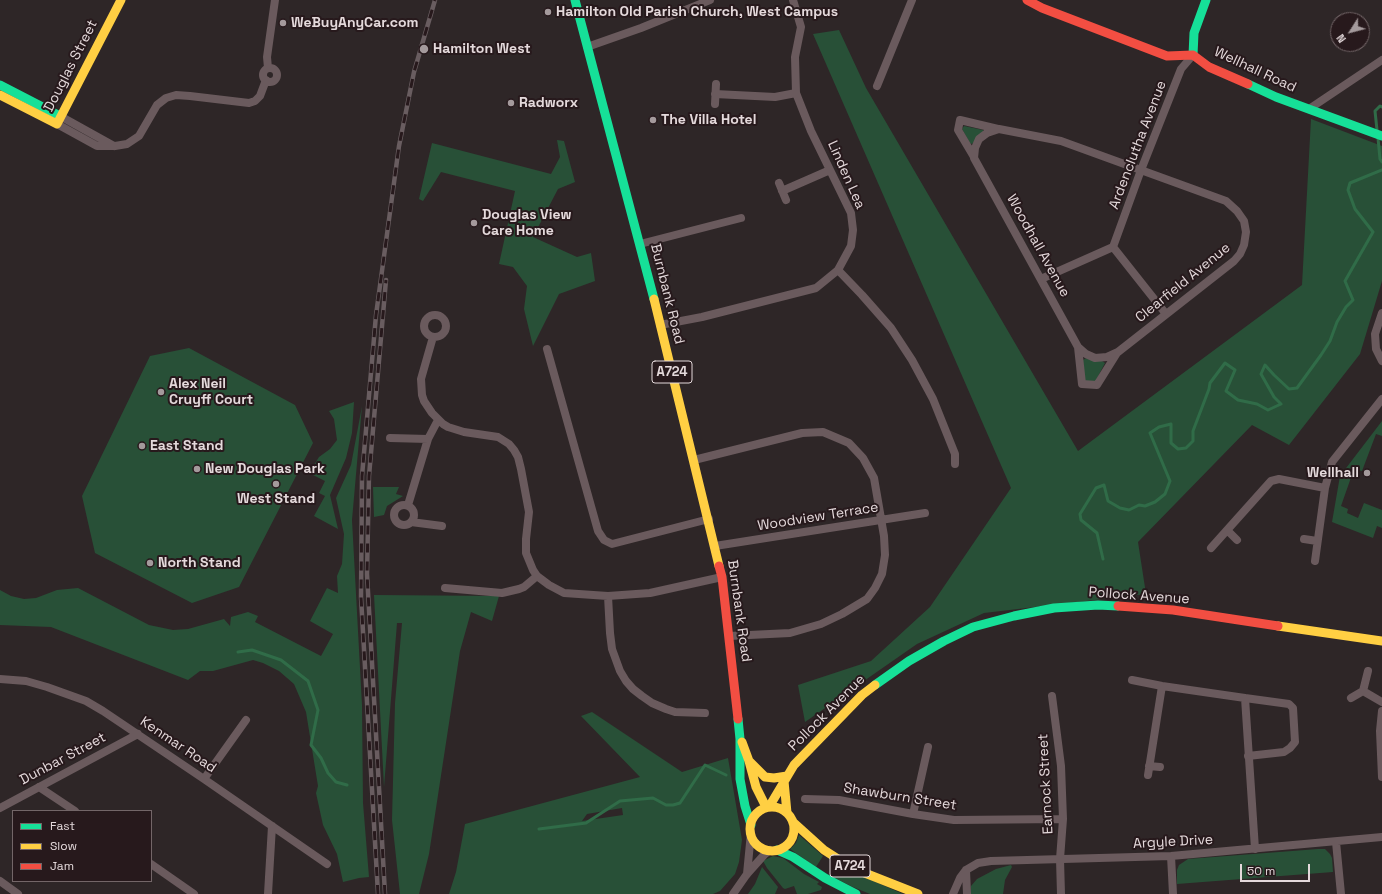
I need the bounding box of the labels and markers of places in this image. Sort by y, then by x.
place label: Hamilton Old Parish Church, West Campus [556,4,838,20]
marker: Hamilton Old Parish Church, West Campus [543,7,553,17]
place label: WeBuyAnyCar.com [291,15,418,31]
marker: WeBuyAnyCar.com [278,18,288,28]
place label: Hamilton West [433,41,531,57]
marker: Hamilton West [418,43,430,55]
place label: Radworx [519,95,578,111]
marker: Radworx [506,98,516,108]
place label: The Villa Hotel [661,112,756,128]
marker: The Villa Hotel [648,115,658,125]
place label: Douglas View Care Home [482,207,572,240]
marker: Douglas View Care Home [469,218,479,228]
place label: Alex Neil Cruyff Court [169,376,253,408]
marker: Alex Neil Cruyff Court [156,387,166,397]
place label: East Stand [150,438,223,454]
marker: East Stand [137,441,147,451]
place label: New Douglas Park [205,461,325,477]
marker: New Douglas Park [192,464,202,474]
place label: Wellhall [1307,465,1359,481]
marker: Wellhall [1362,468,1372,478]
marker: West Stand [271,479,281,489]
place label: West Stand [237,491,315,507]
place label: North Stand [158,555,241,571]
marker: North Stand [145,558,155,568]

